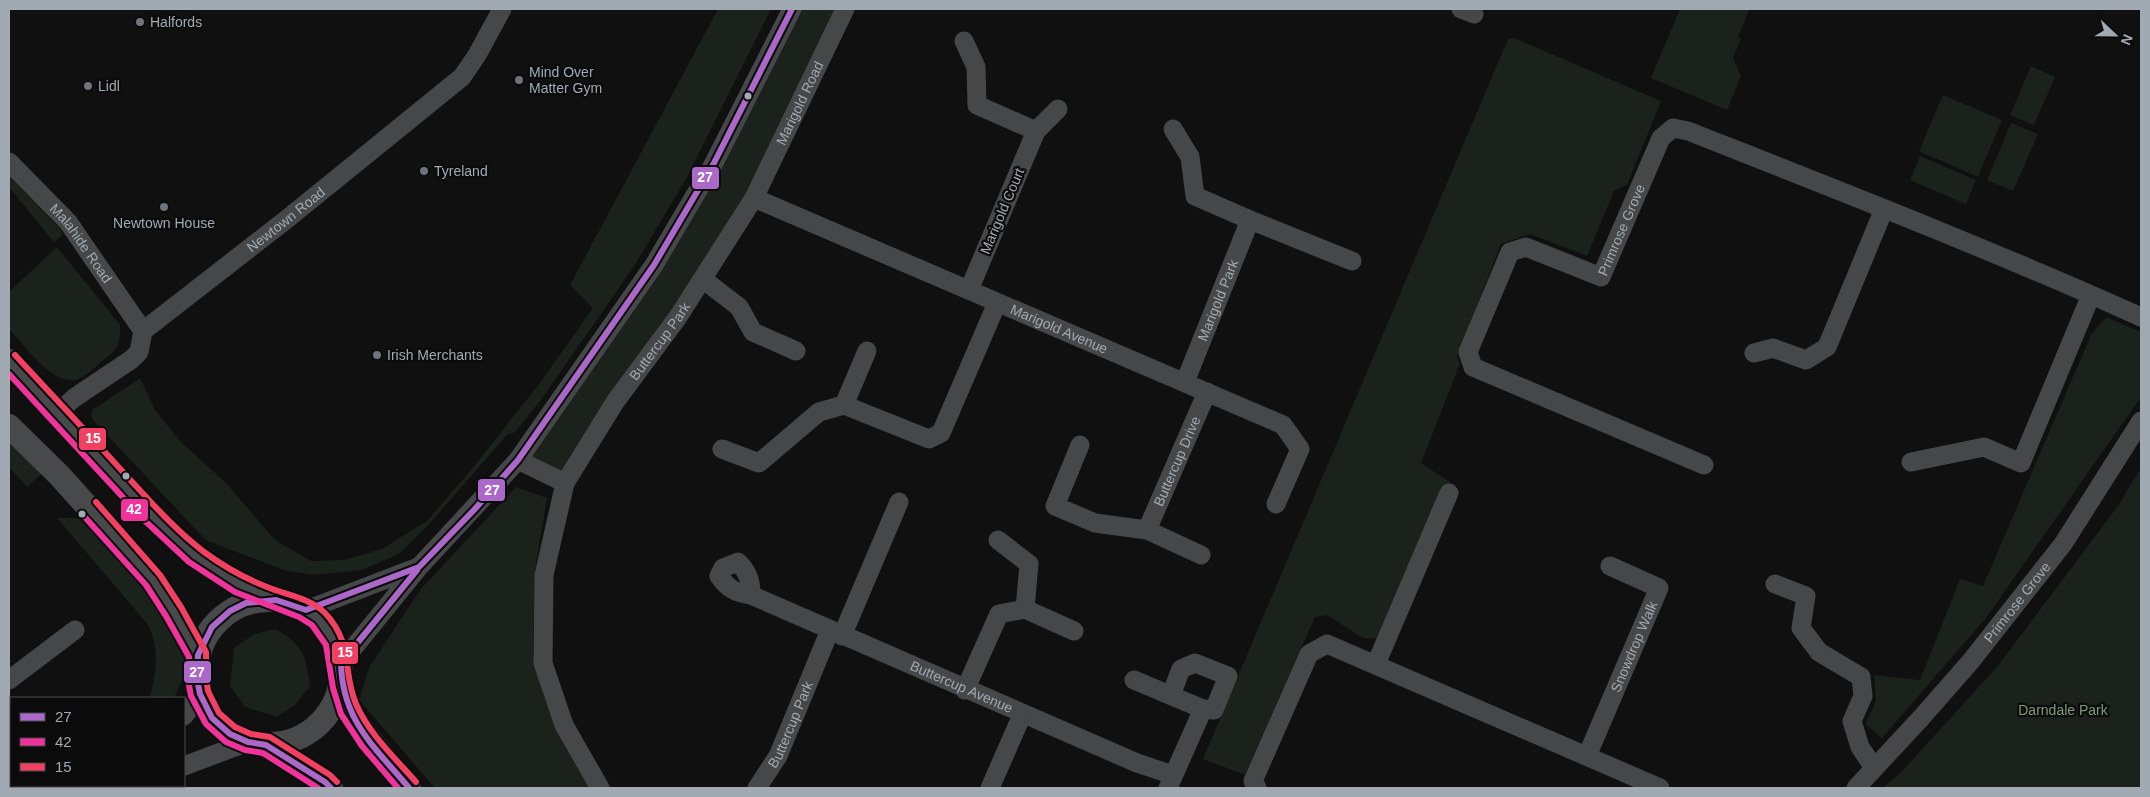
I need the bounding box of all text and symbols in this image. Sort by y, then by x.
north arrow [2090,10,2140,60]
place label: Halfords [150,14,202,30]
marker: Halfords [134,16,146,28]
text: N [2118,32,2136,48]
street label: Marigold Road [773,58,827,148]
place label: Mind Over Matter Gym [529,64,602,96]
marker: Mind Over Matter Gym [513,74,525,86]
place label: Lidl [98,78,120,94]
marker: Lidl [82,80,94,92]
unlabelled marker [743,91,753,101]
place label: Tyreland [434,163,488,179]
marker: Tyreland [418,165,430,177]
line badge: 27 [691,166,720,190]
street label: Marigold Court [977,166,1027,256]
text: 27 [697,169,713,185]
street label: Primrose Grove [1595,182,1648,278]
street label: Newtown Road [244,184,328,255]
street label: Malahide Road [47,200,115,286]
marker: Newtown House [158,201,170,213]
place label: Newtown House [113,215,215,231]
street label: Marigold Park [1194,256,1242,343]
street label: Buttercup Park [626,298,694,383]
street label: Marigold Avenue [1008,301,1110,357]
place label: Irish Merchants [387,347,483,363]
marker: Irish Merchants [371,349,383,361]
street label: Buttercup Drive [1150,414,1204,509]
line badge: 15 [78,427,107,451]
text: 15 [85,430,101,446]
unlabelled marker [121,471,131,481]
line badge: 27 [477,478,506,502]
text: 27 [484,482,500,498]
line badge: 42 [120,498,149,522]
text: 42 [126,501,142,517]
unlabelled marker [77,509,87,519]
street label: Primrose Grove [1981,559,2054,646]
street label: Snowdrop Walk [1607,598,1661,695]
line badge: 15 [331,641,359,665]
text: 15 [337,644,353,660]
street label: Buttercup Avenue [908,657,1016,716]
line badge: 27 [183,660,212,684]
text: 27 [189,664,205,680]
street label: Buttercup Park [764,678,816,771]
legend [10,697,185,787]
park label: Darndale Park [2018,702,2109,718]
text: 27 [55,708,72,725]
text: 42 [55,733,72,750]
text: 15 [55,758,72,775]

